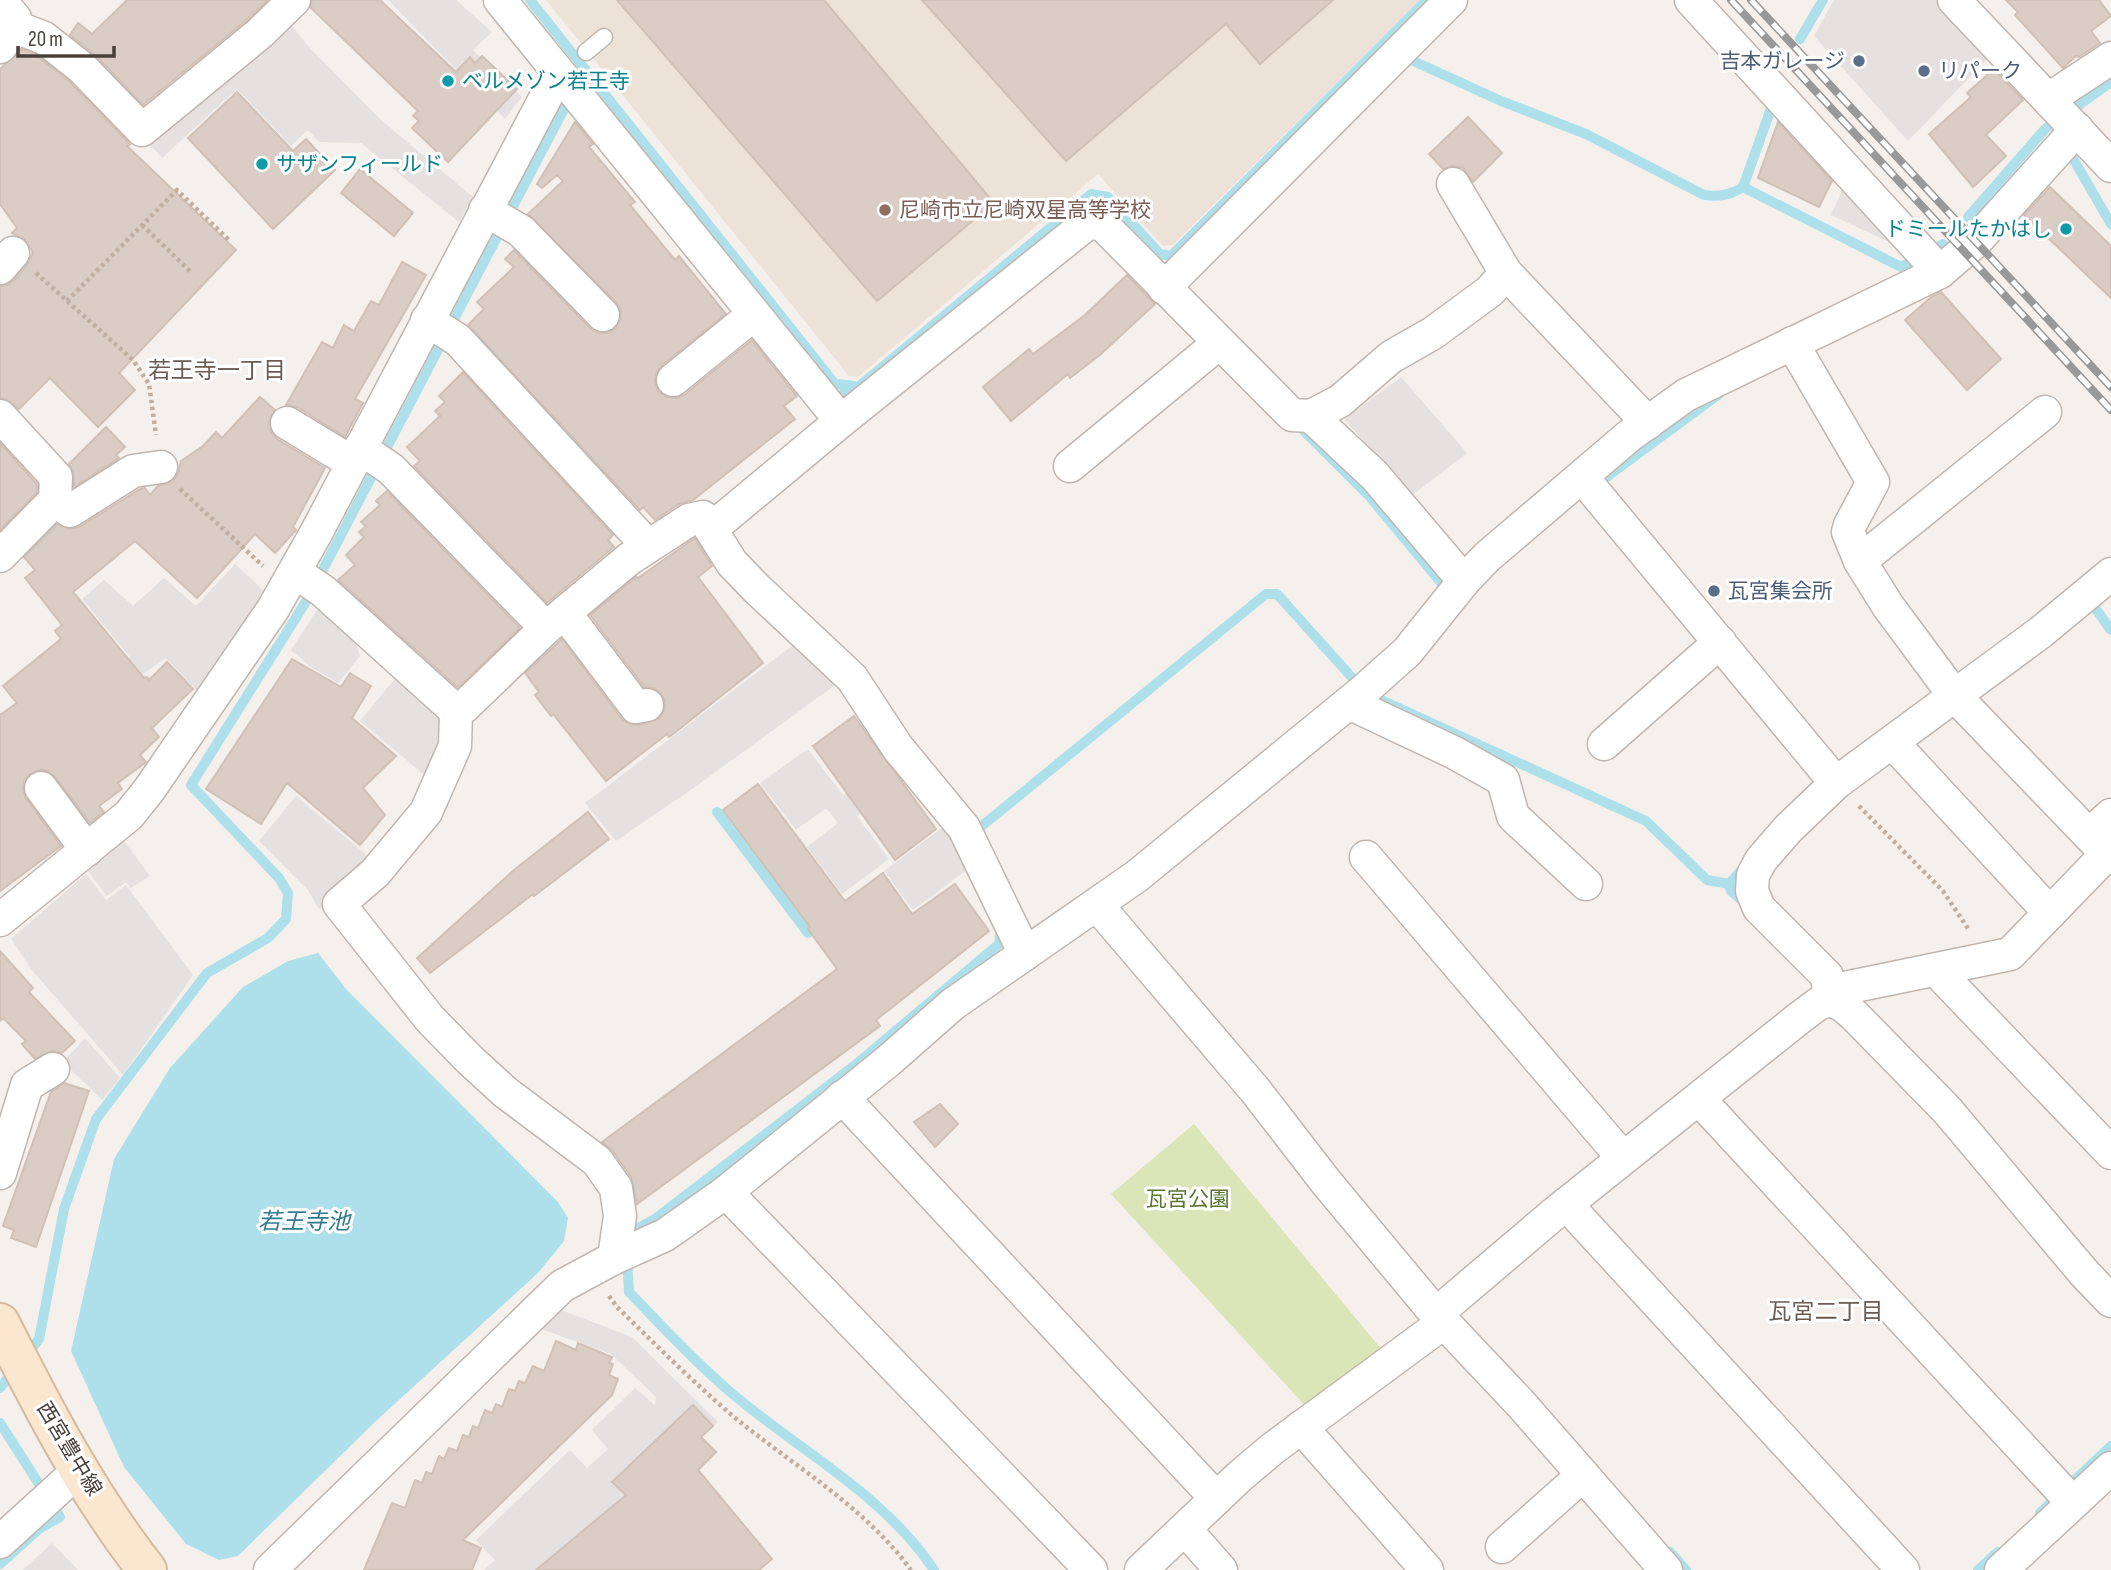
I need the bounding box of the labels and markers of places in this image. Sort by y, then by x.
place label: 吉本ガレージ [1719,49,1845,74]
marker: 吉本ガレージ [1851,53,1867,69]
place label: リパーク [1938,59,2022,84]
marker: リパーク [1916,63,1932,79]
place label: ベルメゾン若王寺 [462,69,630,94]
marker: ベルメゾン若王寺 [440,73,456,89]
place label: サザンフィールド [276,152,443,177]
marker: サザンフィールド [254,156,270,172]
place label: 尼崎市立尼崎双星高等学校 [899,198,1151,223]
marker: 尼崎市立尼崎双星高等学校 [877,202,893,218]
place label: ドミールたかはし [1885,217,2052,242]
marker: ドミールたかはし [2058,221,2074,237]
place label: 瓦宮集会所 [1728,579,1833,604]
marker: 瓦宮集会所 [1706,583,1722,599]

